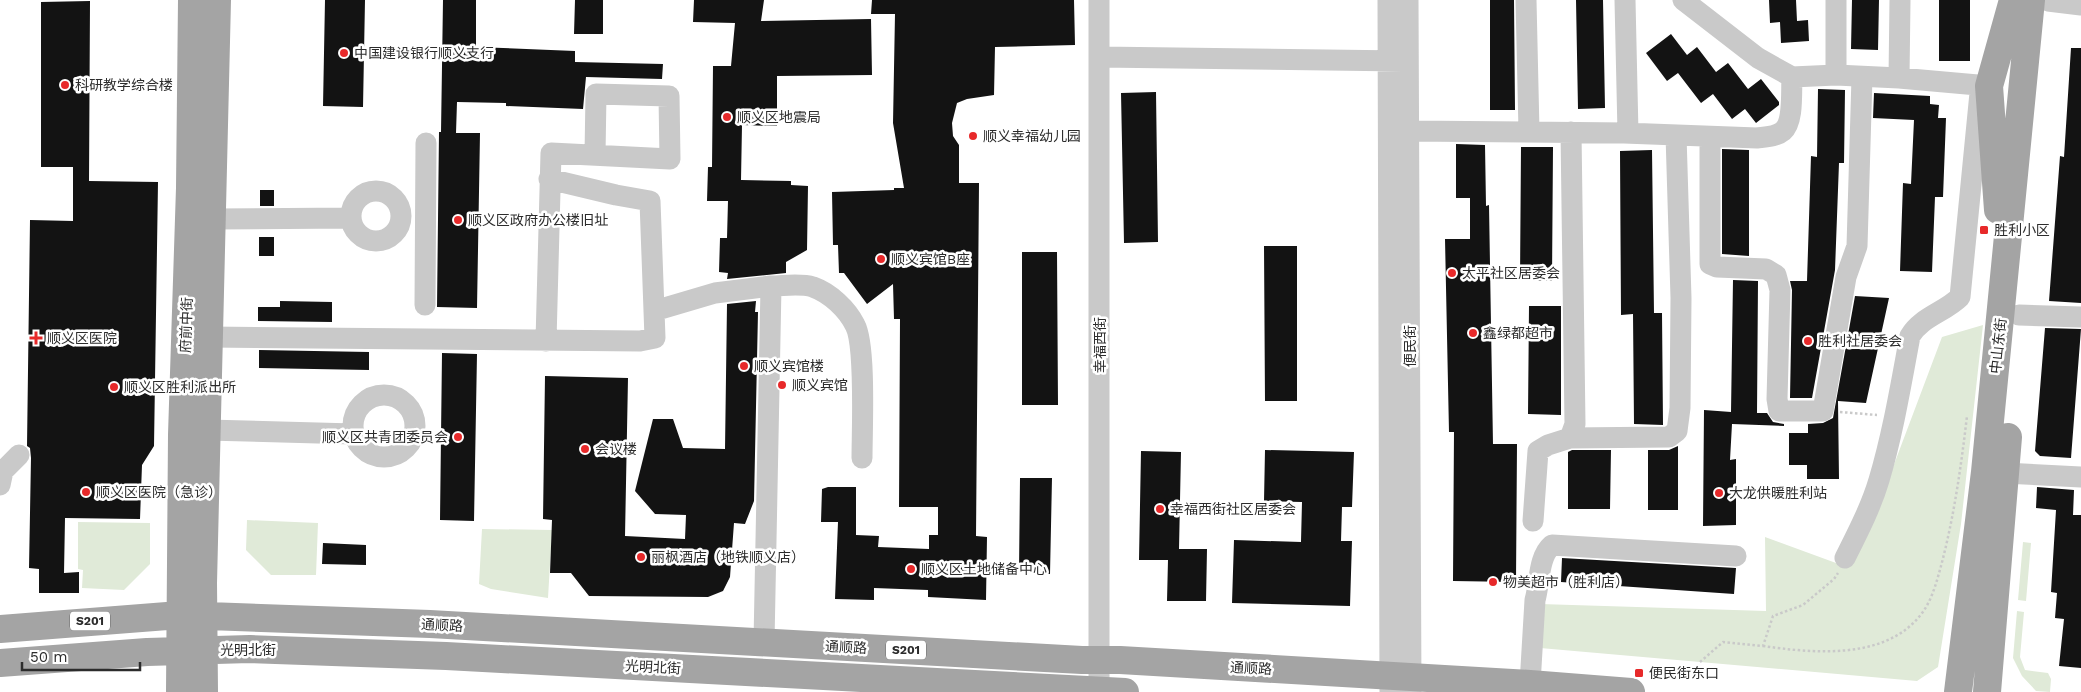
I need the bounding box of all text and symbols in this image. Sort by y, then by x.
place label: 中国建设银行顺义支行 [354,45,494,61]
marker: 中国建设银行顺义支行 [338,47,350,59]
place label: 科研教学综合楼 [75,77,173,93]
marker: 科研教学综合楼 [59,79,71,91]
place label: 顺义区地震局 [737,109,821,125]
marker: 顺义区地震局 [721,111,733,123]
place label: 顺义幸福幼儿园 [983,128,1081,144]
marker: 顺义幸福幼儿园 [967,130,979,142]
place label: 顺义区政府办公楼旧址 [468,212,608,228]
marker: 顺义区政府办公楼旧址 [452,214,464,226]
place label: 胜利小区 [1994,222,2050,238]
marker: 胜利小区 [1978,224,1990,236]
place label: 顺义宾馆B座 [891,251,970,267]
marker: 顺义宾馆B座 [875,253,887,265]
place label: 太平社区居委会 [1462,265,1560,281]
marker: 太平社区居委会 [1446,267,1458,279]
street label: 府前中街 [177,297,195,353]
street label: 幸福西街 [1092,317,1108,373]
street label: 中山东街 [1987,317,2009,375]
street label: 便民街 [1402,325,1418,367]
place label: 鑫绿都超市 [1483,325,1553,341]
marker: 鑫绿都超市 [1467,327,1479,339]
place label: 顺义区医院 [47,330,117,346]
marker: 顺义区医院 [29,331,43,345]
place label: 胜利社居委会 [1818,333,1902,349]
marker: 胜利社居委会 [1802,335,1814,347]
place label: 顺义宾馆楼 [754,358,824,374]
marker: 顺义宾馆楼 [738,360,750,372]
place label: 顺义宾馆 [792,377,848,393]
place label: 顺义区胜利派出所 [124,379,236,395]
marker: 顺义宾馆 [776,379,788,391]
marker: 顺义区胜利派出所 [108,381,120,393]
place label: 顺义区共青团委员会 [322,429,448,445]
marker: 顺义区共青团委员会 [452,431,464,443]
place label: 会议楼 [595,441,637,457]
marker: 会议楼 [579,443,591,455]
place label: 顺义区医院（急诊） [96,484,222,500]
place label: 大龙供暖胜利站 [1729,485,1827,501]
marker: 顺义区医院（急诊） [80,486,92,498]
marker: 大龙供暖胜利站 [1713,487,1725,499]
place label: 幸福西街社区居委会 [1170,501,1296,517]
marker: 幸福西街社区居委会 [1154,503,1166,515]
place label: 丽枫酒店（地铁顺义店） [651,549,805,565]
marker: 丽枫酒店（地铁顺义店） [635,551,647,563]
place label: 顺义区土地储备中心 [921,561,1047,577]
marker: 顺义区土地储备中心 [905,563,917,575]
place label: 物美超市（胜利店） [1503,574,1629,590]
marker: 物美超市（胜利店） [1487,576,1499,588]
road number: S201 [70,612,110,630]
street label: 通顺路 [421,616,463,634]
street label: 通顺路 [825,638,867,656]
scale bar [22,640,140,672]
road number: S201 [886,640,926,660]
street label: 光明北街 [220,642,276,658]
text: 50 m [30,648,67,666]
street label: 光明北街 [625,658,681,676]
street label: 通顺路 [1230,659,1272,677]
place label: 便民街东口 [1649,665,1719,681]
marker: 便民街东口 [1633,667,1645,679]

